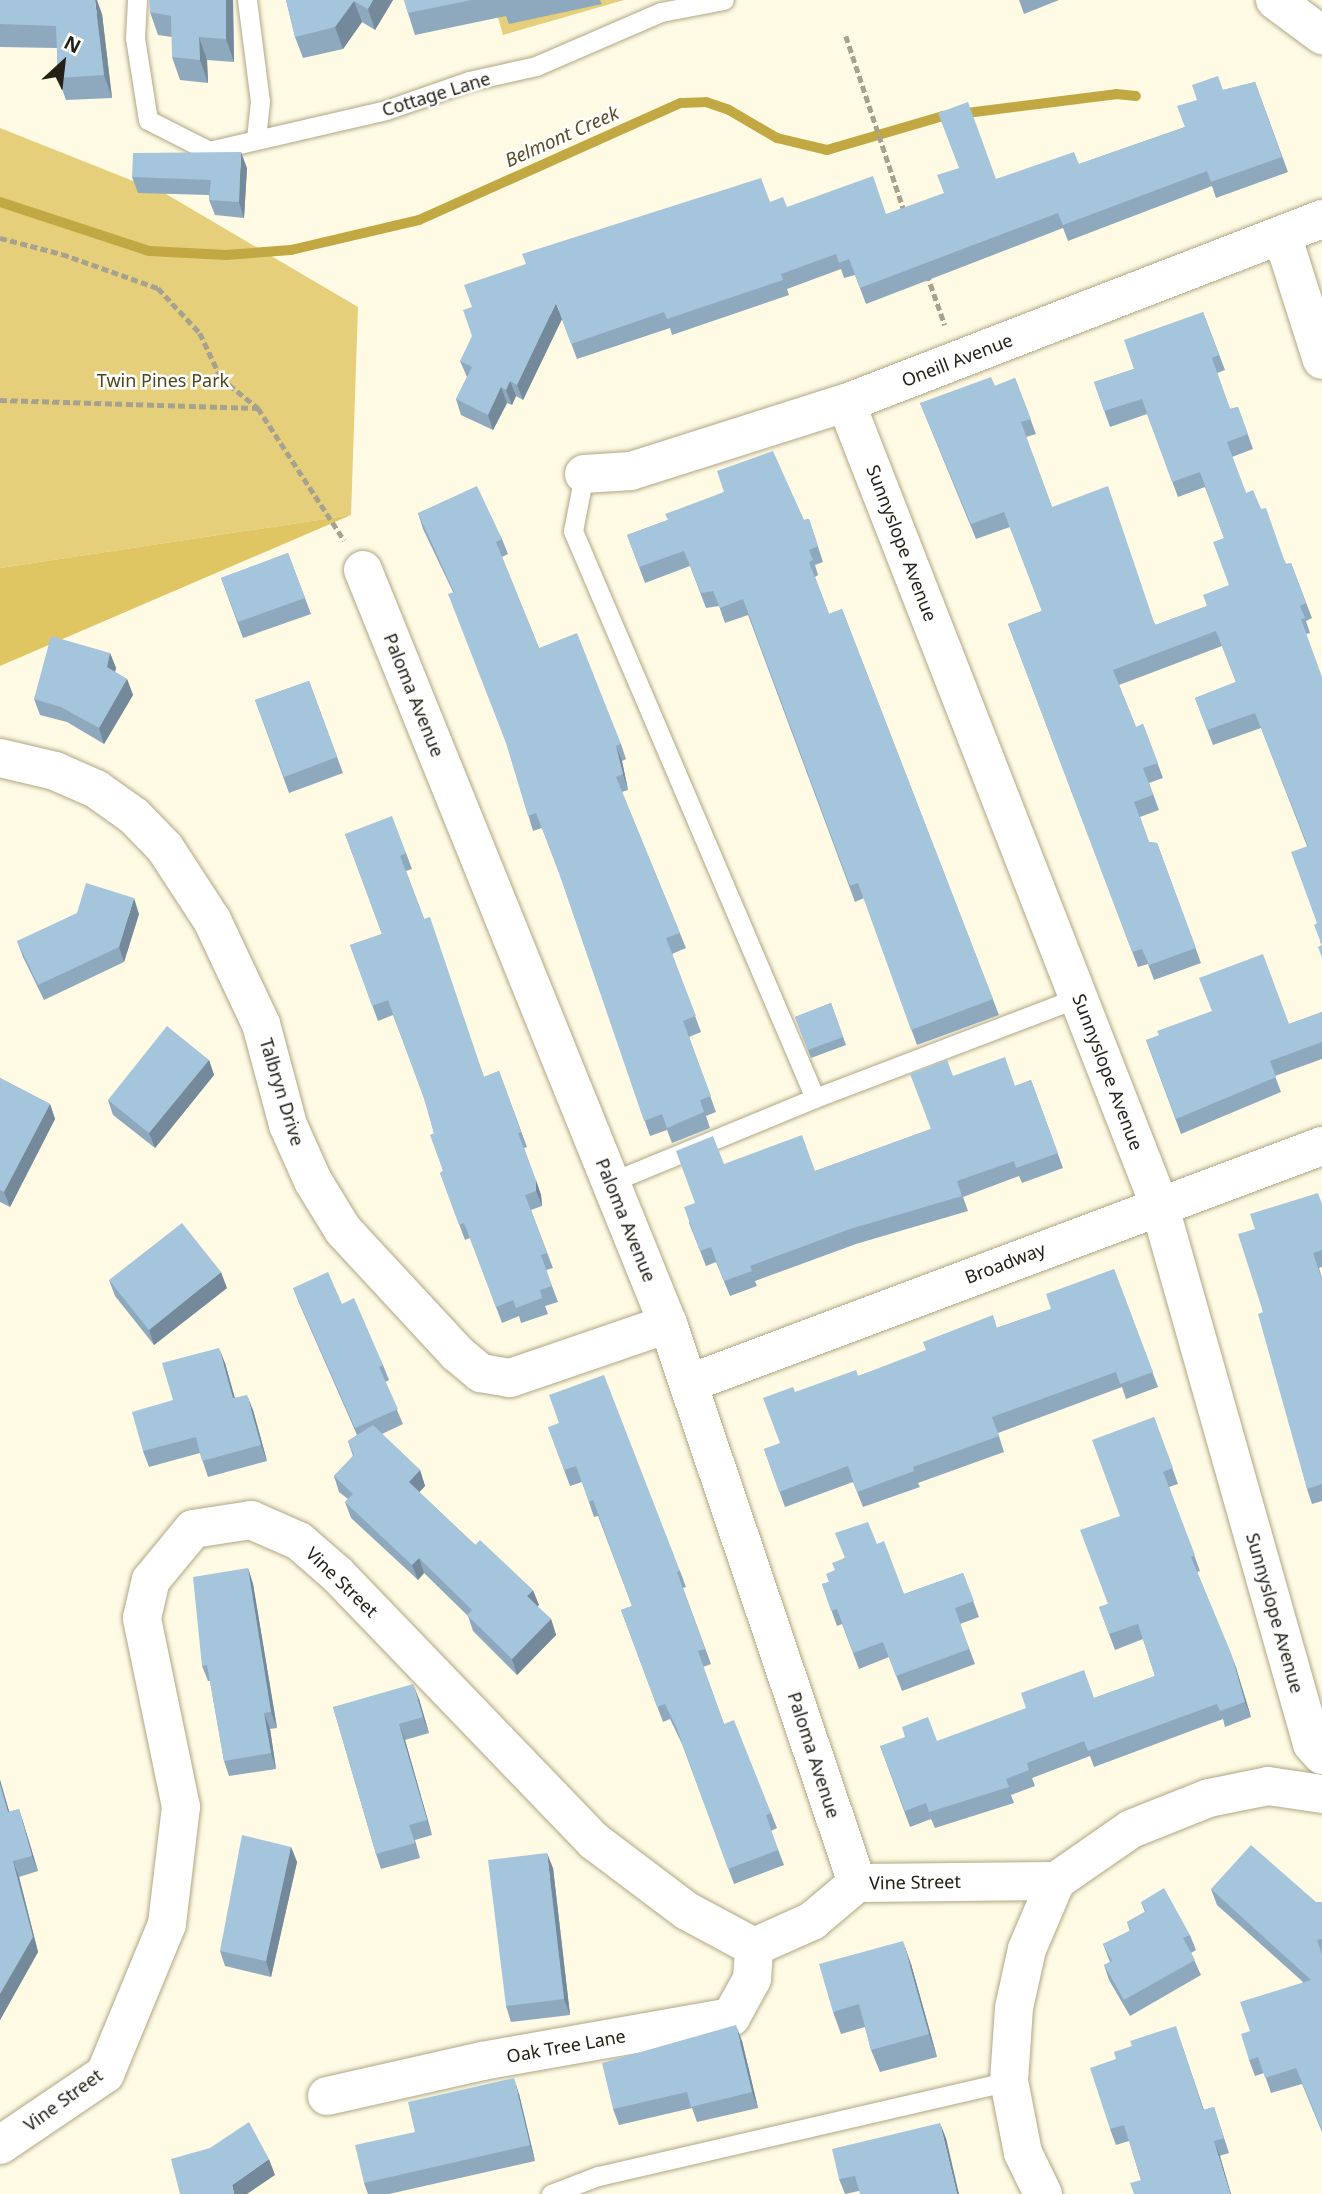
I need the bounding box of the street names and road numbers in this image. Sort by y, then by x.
street label: Cottage Lane [379,67,493,121]
street label: Oneill Avenue [898,329,1016,391]
street label: Sunnyslope Avenue [862,462,942,624]
street label: Paloma Avenue [379,630,449,760]
street label: Sunnyslope Avenue [1068,991,1148,1153]
street label: Talbryn Drive [255,1036,309,1148]
street label: Paloma Avenue [591,1155,661,1285]
street label: Broadway [962,1238,1048,1288]
street label: Sunnyslope Avenue [1242,1530,1308,1696]
street label: Vine Street [302,1542,382,1622]
street label: Paloma Avenue [783,1689,845,1821]
street label: Vine Street [869,1870,961,1894]
street label: Oak Tree Lane [505,2025,627,2067]
street label: Vine Street [20,2064,106,2136]

